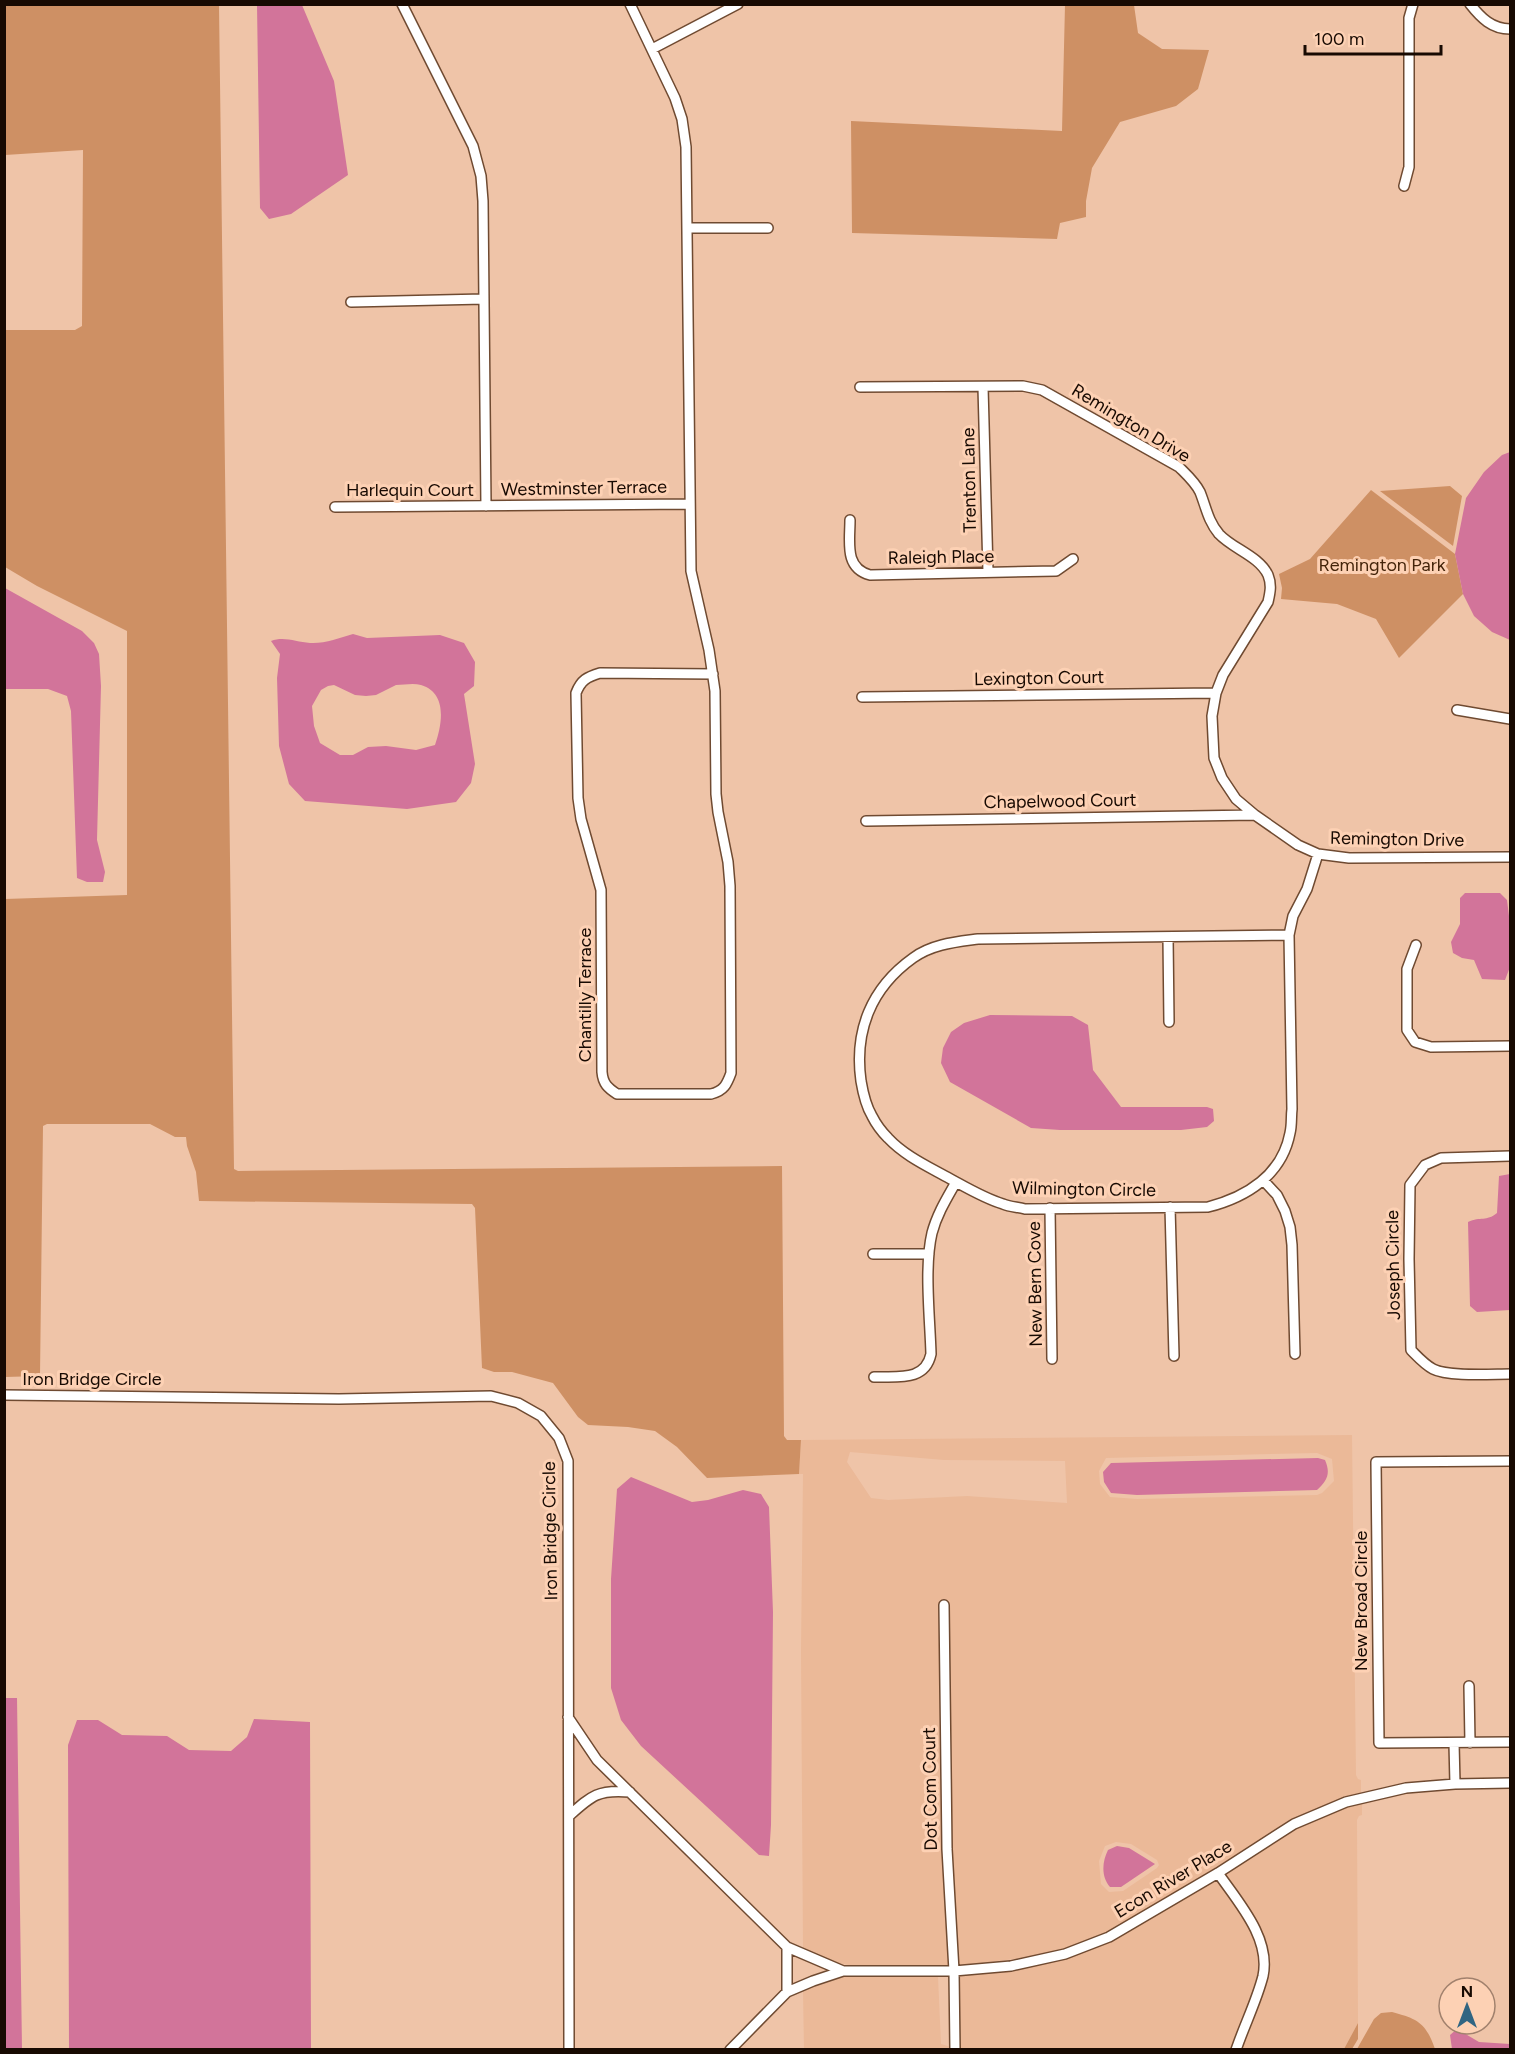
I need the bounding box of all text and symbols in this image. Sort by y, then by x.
scale bar [1305,18,1442,56]
text: 100 m [1314,28,1364,50]
street label: Remington Drive [1068,379,1194,467]
street label: Trenton Lane [957,427,981,533]
street label: Westminster Terrace [501,476,667,500]
street label: Harlequin Court [346,479,474,501]
street label: Raleigh Place [888,545,995,569]
park label: Remington Park [1318,554,1446,576]
street label: Lexington Court [974,666,1105,690]
street label: Chapelwood Court [983,789,1137,813]
street label: Remington Drive [1330,827,1465,851]
street label: Chantilly Terrace [574,928,596,1062]
street label: Wilmington Circle [1012,1177,1156,1201]
street label: Joseph Circle [1381,1210,1405,1320]
street label: New Bern Cove [1023,1221,1047,1347]
street label: Iron Bridge Circle [22,1368,162,1390]
street label: Iron Bridge Circle [538,1461,562,1601]
street label: New Broad Circle [1350,1531,1372,1671]
street label: Dot Com Court [918,1727,942,1851]
street label: Econ River Place [1110,1835,1236,1923]
north arrow [1437,1976,1497,2036]
text: N [1461,1982,1473,2001]

